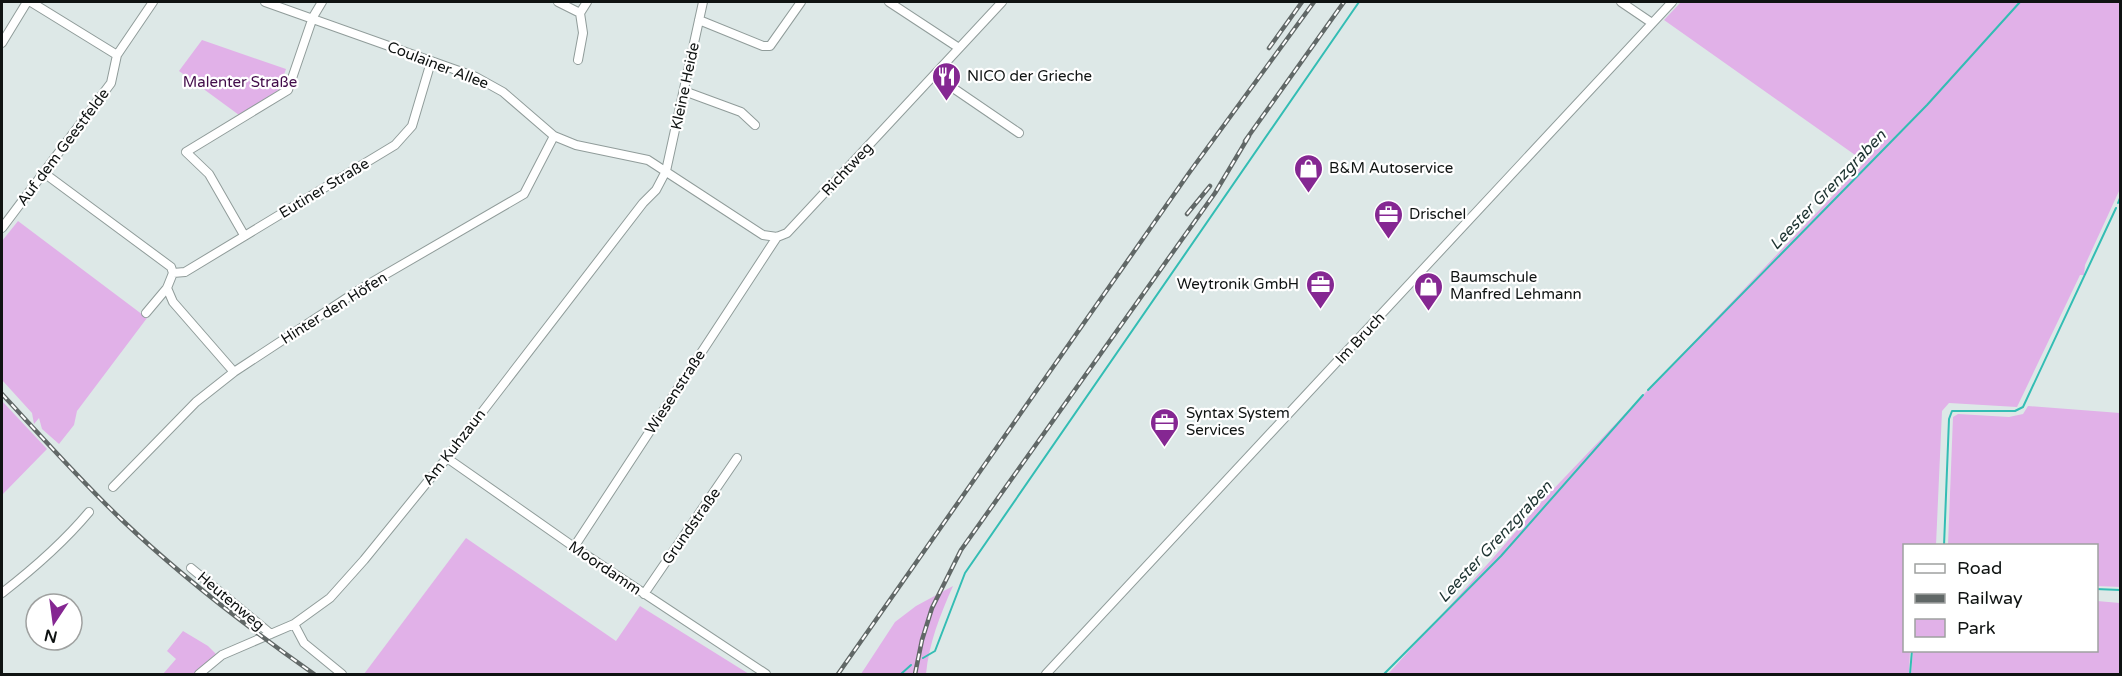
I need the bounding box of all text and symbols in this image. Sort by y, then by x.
street label: Coulainer Allee [385,37,491,93]
street label: Kleine Heide [667,41,703,131]
restaurant icon: NICO der Grieche [930,60,962,102]
place label: NICO der Grieche [967,67,1092,85]
park label: Malenter Straße [183,73,297,91]
street label: Auf dem Geestfelde [13,85,113,209]
water label: Leester Grenzgraben [1766,125,1891,254]
street label: Richtweg [818,138,876,200]
shop icon: B&M Autoservice [1292,152,1324,194]
street label: Eutiner Straße [276,154,372,222]
place label: B&M Autoservice [1329,159,1453,177]
office icon: Drischel [1372,198,1404,240]
place label: Drischel [1409,205,1466,223]
street label: Hinter den Höfen [278,268,390,348]
office icon: Weytronik GmbH [1304,268,1336,310]
place label: Baumschule Manfred Lehmann [1450,268,1582,303]
shop icon: Baumschule Manfred Lehmann [1413,270,1445,312]
place label: Weytronik GmbH [1177,275,1299,293]
street label: Im Bruch [1332,308,1388,368]
street label: Wiesenstraße [641,347,709,437]
place label: Syntax System Services [1186,404,1290,439]
street label: Am Kuhzaun [419,406,489,488]
office icon: Syntax System Services [1149,406,1181,448]
water label: Leester Grenzgraben [1433,476,1557,607]
street label: Grundstraße [658,484,724,568]
street label: Moordamm [565,537,645,599]
legend [1903,544,2098,652]
text: Road [1957,557,2002,579]
street label: Heutenweg [194,568,268,634]
text: Railway [1957,587,2023,609]
north arrow [24,592,84,652]
text: Park [1957,617,1996,639]
text: N [42,624,59,647]

